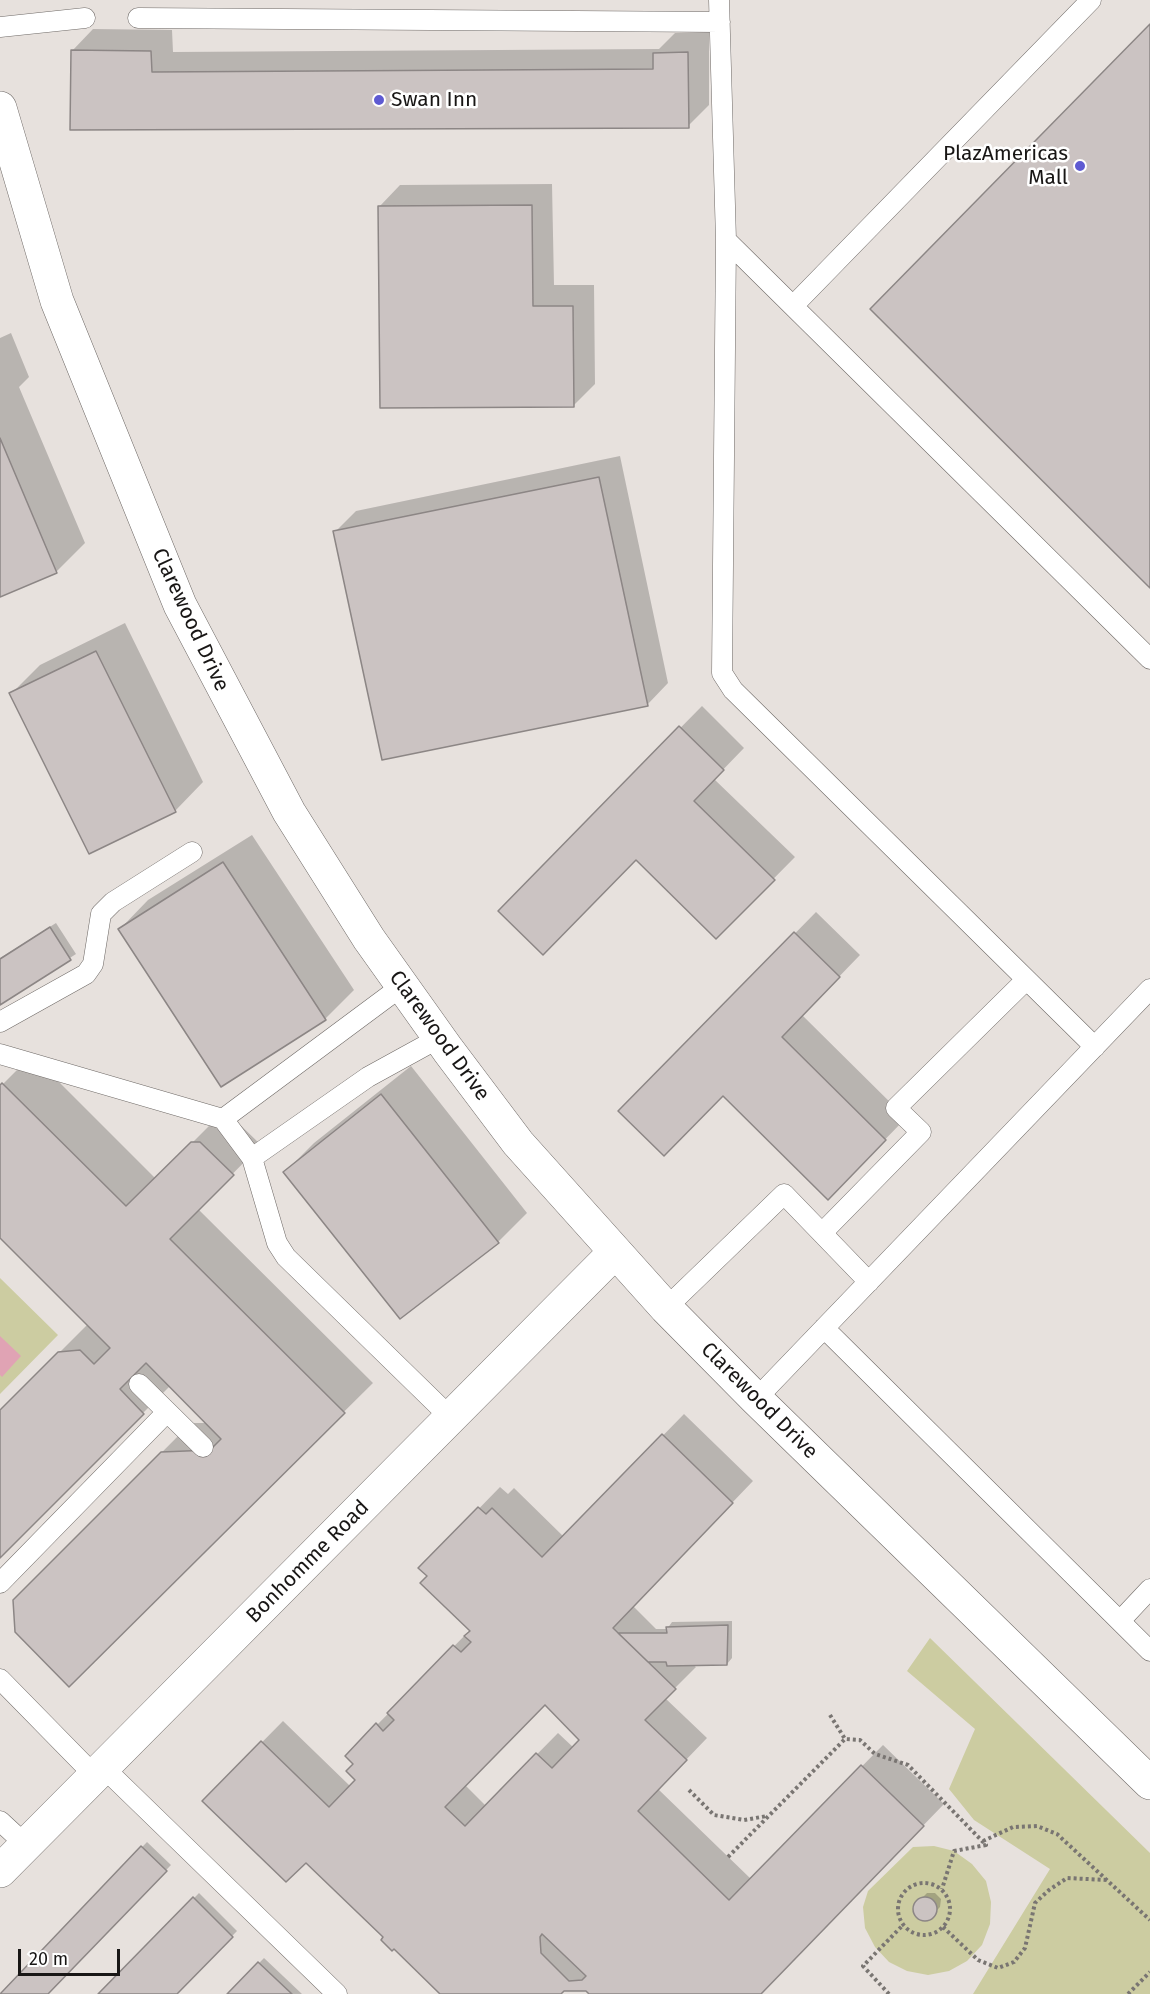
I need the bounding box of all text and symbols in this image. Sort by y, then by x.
place label: Swan Inn [391,87,477,113]
marker: Swan Inn [372,93,386,107]
place label: PlazAmericas Mall [943,141,1068,191]
marker: PlazAmericas Mall [1073,159,1087,173]
street label: Clarewood Drive [146,544,234,696]
street label: Clarewood Drive [383,966,495,1106]
street label: Clarewood Drive [695,1337,823,1465]
street label: Bonhomme Road [241,1495,375,1629]
scale bar [21,1937,123,1975]
text: 20 m [29,1948,68,1970]

